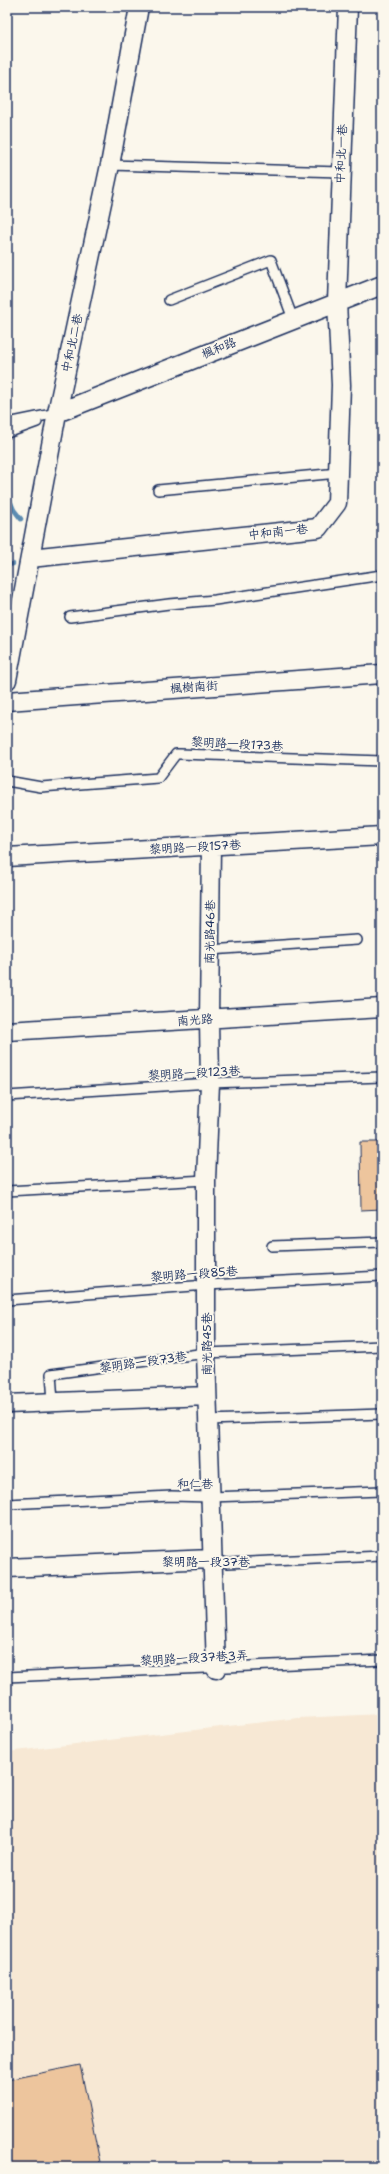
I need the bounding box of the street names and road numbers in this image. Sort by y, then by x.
street label: 中和北一巷 [331,124,351,184]
street label: 中和北二巷 [58,312,86,374]
street label: 楓和路 [199,334,239,362]
street label: 中和南一巷 [247,521,309,543]
street label: 楓樹南街 [169,677,219,697]
street label: 黎明路一段173巷 [190,734,284,754]
street label: 黎明路一段157巷 [149,837,241,857]
street label: 南光路46巷 [201,900,219,964]
street label: 南光路 [176,1011,214,1029]
street label: 黎明路一段123巷 [147,1063,241,1083]
street label: 黎明路一段85巷 [150,1263,238,1285]
street label: 南光路45巷 [199,1312,215,1376]
street label: 黎明路一段73巷 [98,1348,188,1376]
street label: 和仁巷 [177,1476,213,1492]
street label: 黎明路一段37巷 [162,1554,250,1570]
street label: 黎明路一段37巷3弄 [140,1647,248,1669]

